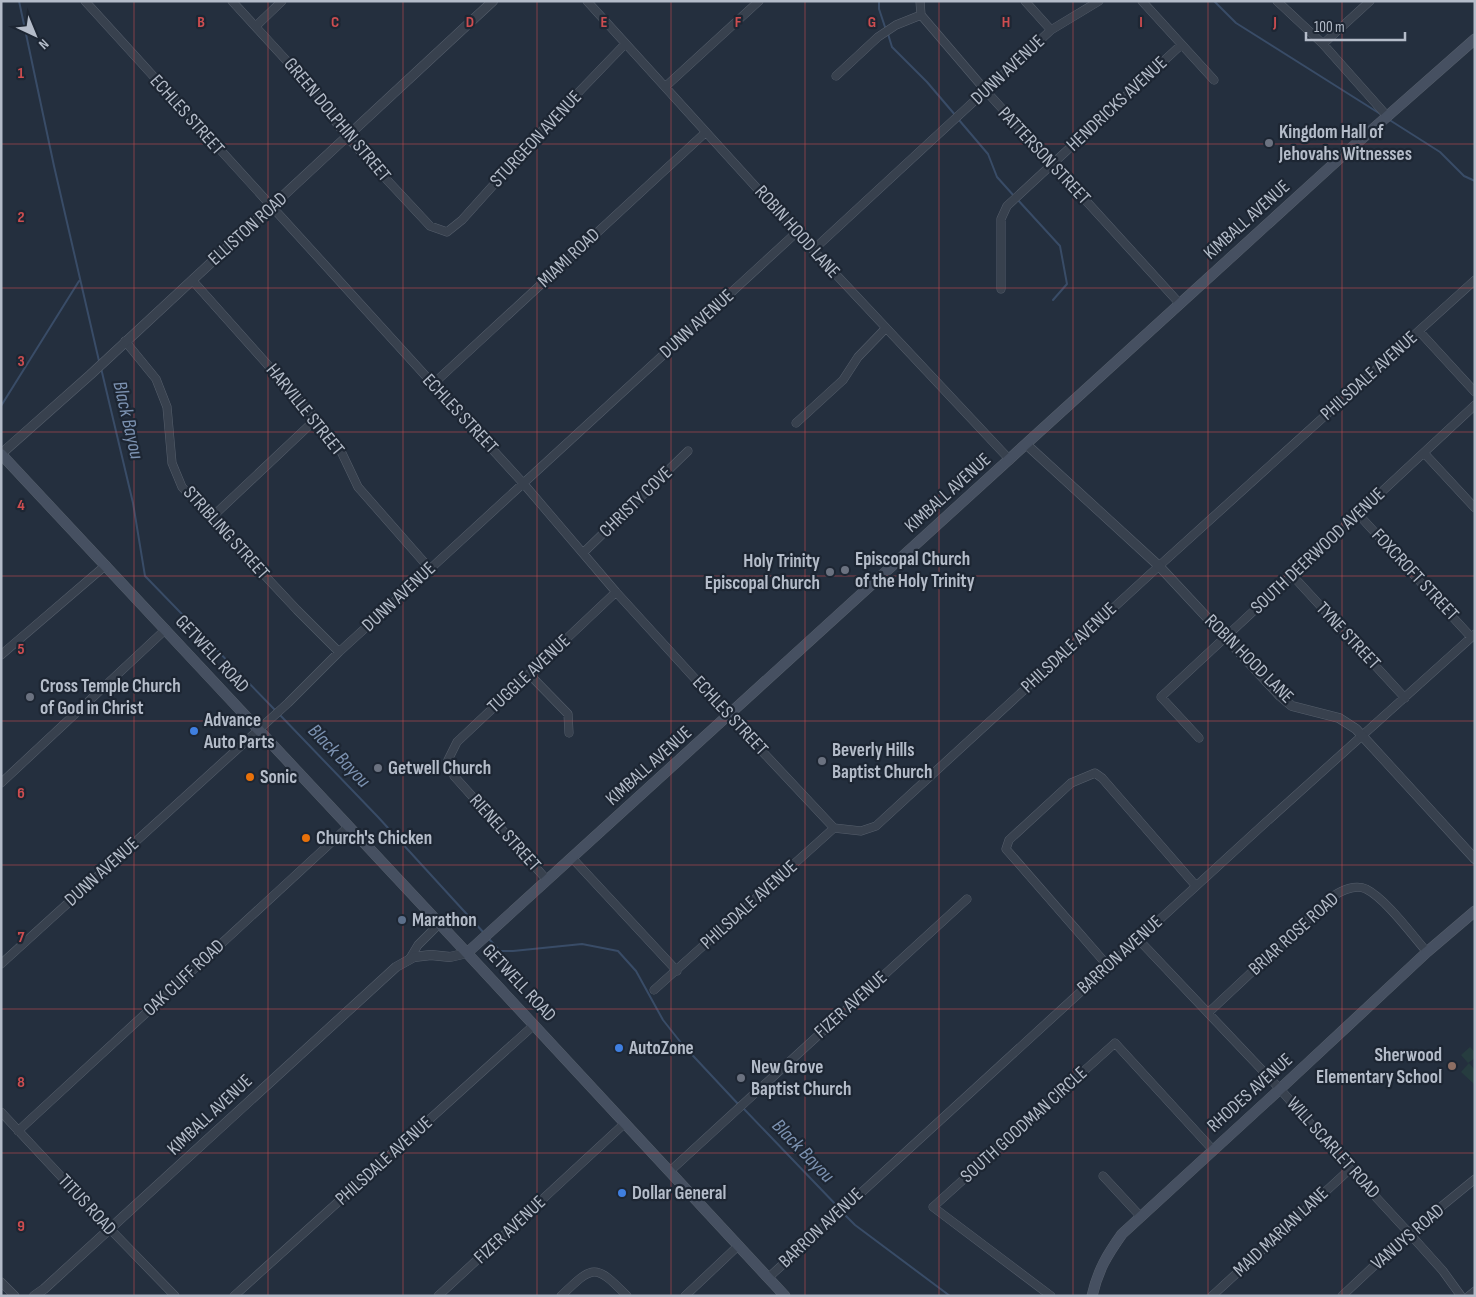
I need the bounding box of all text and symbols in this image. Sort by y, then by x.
north arrow [10,10,60,60]
scale bar [1306,10,1405,42]
text: B [197,13,205,32]
text: C [331,13,339,32]
text: D [466,13,474,32]
text: E [601,13,608,32]
text: F [735,13,742,32]
text: G [868,13,876,32]
text: H [1002,13,1010,32]
text: I [1139,13,1143,32]
text: J [1272,13,1277,32]
text: 100 m [1314,18,1345,37]
street label: DUNN AVENUE [966,30,1050,110]
text: N [35,35,52,53]
street label: HENDRICKS AVENUE [1062,52,1172,156]
street label: GREEN DOLPHIN STREET [279,53,396,187]
text: 1 [18,64,25,83]
street label: ECHLES STREET [145,70,229,160]
street label: STURGEON AVENUE [485,86,587,192]
street label: PATTERSON STREET [993,102,1095,210]
place label: Kingdom Hall of Jehovahs Witnesses [1278,121,1412,166]
marker: Kingdom Hall of Jehovahs Witnesses [1263,137,1275,149]
street label: KIMBALL AVENUE [1199,175,1295,265]
street label: ROBIN HOOD LANE [749,181,845,283]
street label: ELLISTON ROAD [204,187,292,271]
text: 2 [17,208,25,227]
street label: MIAMI ROAD [533,223,605,293]
street label: DUNN AVENUE [655,285,739,363]
street label: PHILSDALE AVENUE [1316,326,1422,426]
text: 3 [17,352,25,371]
street label: HARVILLE STREET [261,359,349,461]
street label: ECHLES STREET [417,369,503,459]
water label: Black Bayou [107,379,149,462]
street label: KIMBALL AVENUE [900,448,996,538]
street label: CHRISTY COVE [595,461,677,543]
street label: STRIBLING STREET [178,482,274,585]
street label: SOUTH DEERWOOD AVENUE [1246,483,1390,619]
text: 4 [17,496,25,515]
street label: FOXCROFT STREET [1367,524,1464,626]
place label: Episcopal Church of the Holy Trinity [855,548,975,593]
place label: Holy Trinity Episcopal Church [705,550,820,595]
street label: DUNN AVENUE [357,557,441,637]
marker: Episcopal Church of the Holy Trinity [839,564,851,576]
marker: Holy Trinity Episcopal Church [824,566,836,578]
street label: TYNE STREET [1311,597,1385,675]
street label: PHILSDALE AVENUE [1016,598,1122,698]
street label: GETWELL ROAD [170,610,254,698]
street label: ROBIN HOOD LANE [1200,610,1298,708]
street label: TUGGLE AVENUE [483,630,575,718]
text: 5 [17,640,25,659]
street label: ECHLES STREET [687,671,773,761]
place label: Cross Temple Church of God in Christ [40,675,181,720]
marker: Cross Temple Church of God in Christ [24,691,36,703]
place label: Advance Auto Parts [203,709,275,754]
water label: Black Bayou [303,719,376,793]
street label: KIMBALL AVENUE [601,721,697,811]
marker: Advance Auto Parts [188,725,200,737]
place label: Beverly Hills Baptist Church [832,739,932,784]
marker: Beverly Hills Baptist Church [816,755,828,767]
place label: Getwell Church [388,757,491,780]
marker: Getwell Church [372,762,384,774]
place label: Sonic [260,766,297,789]
marker: Sonic [244,771,256,783]
text: 6 [17,784,25,803]
street label: RIENEL STREET [464,790,546,877]
place label: Church's Chicken [316,827,432,850]
marker: Church's Chicken [300,832,312,844]
street label: DUNN AVENUE [60,833,144,911]
street label: PHILSDALE AVENUE [696,855,802,955]
street label: BRIAR ROSE ROAD [1244,888,1344,980]
place label: Marathon [412,909,477,932]
street label: BARRON AVENUE [1073,911,1167,999]
marker: Marathon [396,914,408,926]
text: 7 [18,928,25,947]
street label: OAK CLIFF ROAD [139,935,229,1021]
street label: GETWELL ROAD [477,939,561,1027]
street label: FIZER AVENUE [810,966,892,1044]
place label: AutoZone [628,1037,694,1060]
marker: AutoZone [613,1042,625,1054]
place label: Sherwood Elementary School [1316,1044,1442,1089]
street label: RHODES AVENUE [1203,1049,1297,1137]
place label: New Grove Baptist Church [751,1056,851,1101]
marker: Sherwood Elementary School [1446,1060,1458,1072]
street label: SOUTH GOODMAN CIRCLE [956,1062,1092,1188]
street label: KIMBALL AVENUE [163,1070,257,1160]
marker: New Grove Baptist Church [735,1072,747,1084]
text: 8 [17,1073,25,1092]
street label: WILL SCARLET ROAD [1281,1093,1385,1203]
street label: PHILSDALE AVENUE [331,1111,437,1211]
water label: Black Bayou [767,1114,840,1188]
street label: TITUS ROAD [53,1170,121,1240]
place label: Dollar General [632,1182,726,1205]
street label: MAID MARIAN LANE [1229,1182,1333,1282]
street label: BARRON AVENUE [774,1183,868,1273]
marker: Dollar General [616,1187,628,1199]
street label: FIZER AVENUE [469,1191,551,1269]
street label: VANUYS ROAD [1367,1199,1449,1275]
text: 9 [17,1217,25,1236]

